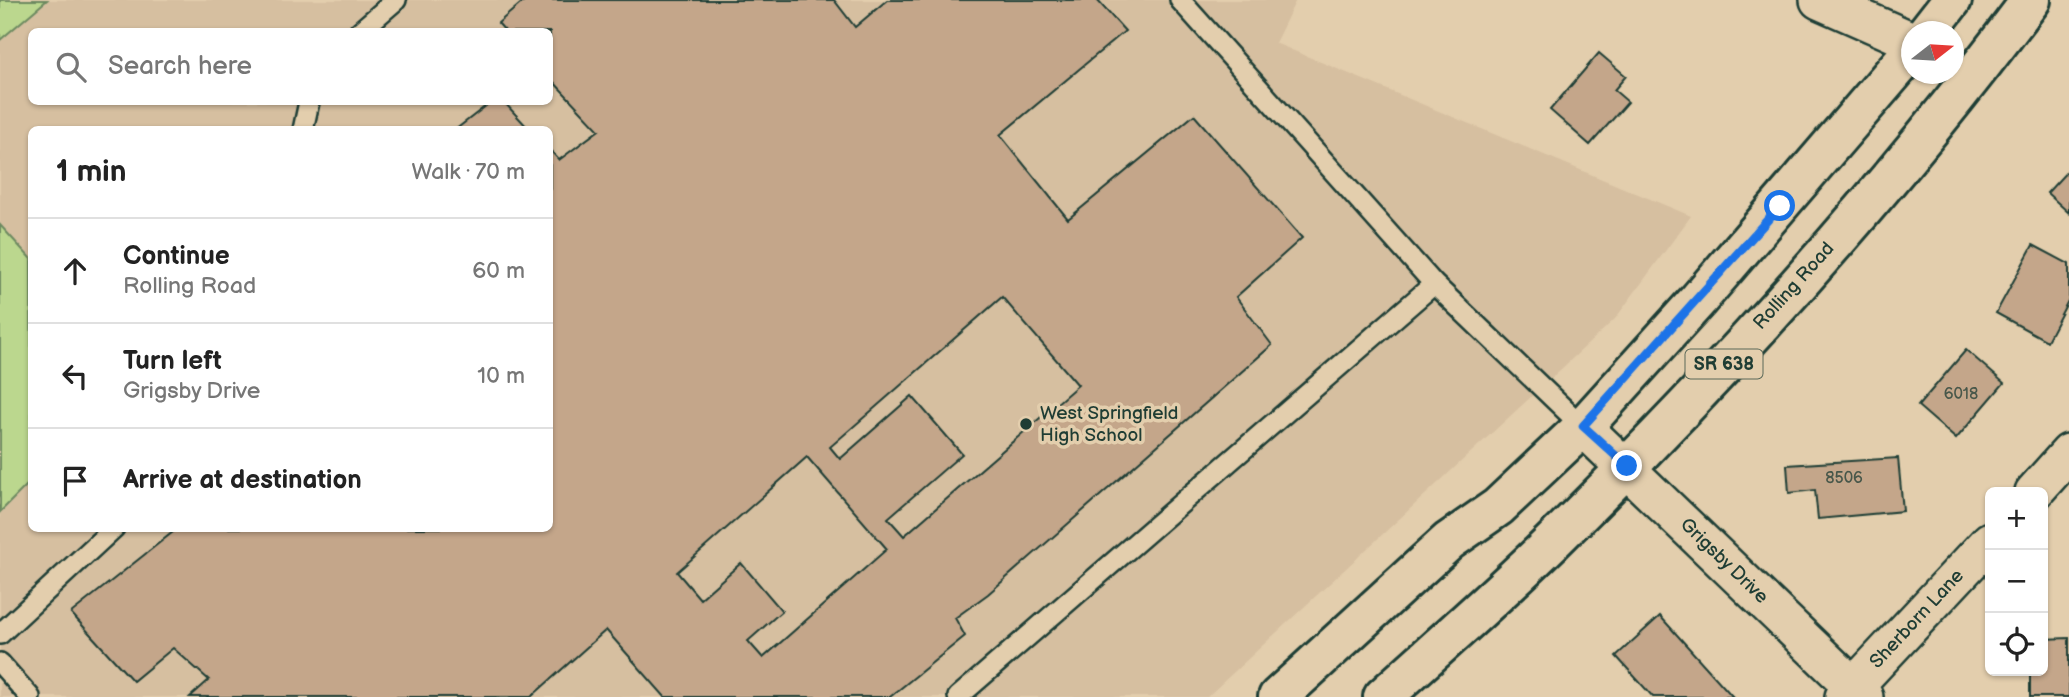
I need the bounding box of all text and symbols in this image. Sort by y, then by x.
north arrow [1901,21,1964,84]
search box [28,28,553,105]
icon: search [52,48,90,86]
text: Search here [108,51,252,82]
text: 1 min [56,154,126,190]
text: Walk · 70 m [411,158,525,186]
route start [1764,190,1795,221]
street label: Rolling Road [1749,237,1839,335]
text: Continue [123,241,230,272]
icon: ahead [56,252,94,290]
text: 60 m [472,257,525,285]
text: Rolling Road [123,272,256,300]
text: Turn left [123,346,222,377]
road number: SR 638 [1686,350,1762,378]
icon: left [56,357,94,395]
text: 10 m [477,362,525,390]
text: Grigsby Drive [123,377,260,405]
house number: 6018 [1944,385,1978,404]
place label: West Springfield High School [1040,402,1179,447]
marker: West Springfield High School [1018,416,1034,432]
route end [1611,450,1642,481]
icon: arrive [56,462,94,500]
text: Arrive at destination [123,465,362,496]
house number: 8506 [1825,469,1863,488]
map controls [1985,487,2048,676]
button: + [1985,487,2048,550]
street label: Grigsby Drive [1675,513,1773,609]
button: − [1985,550,2048,613]
street label: Sherborn Lane [1865,565,1969,673]
button: locate [1985,613,2048,676]

